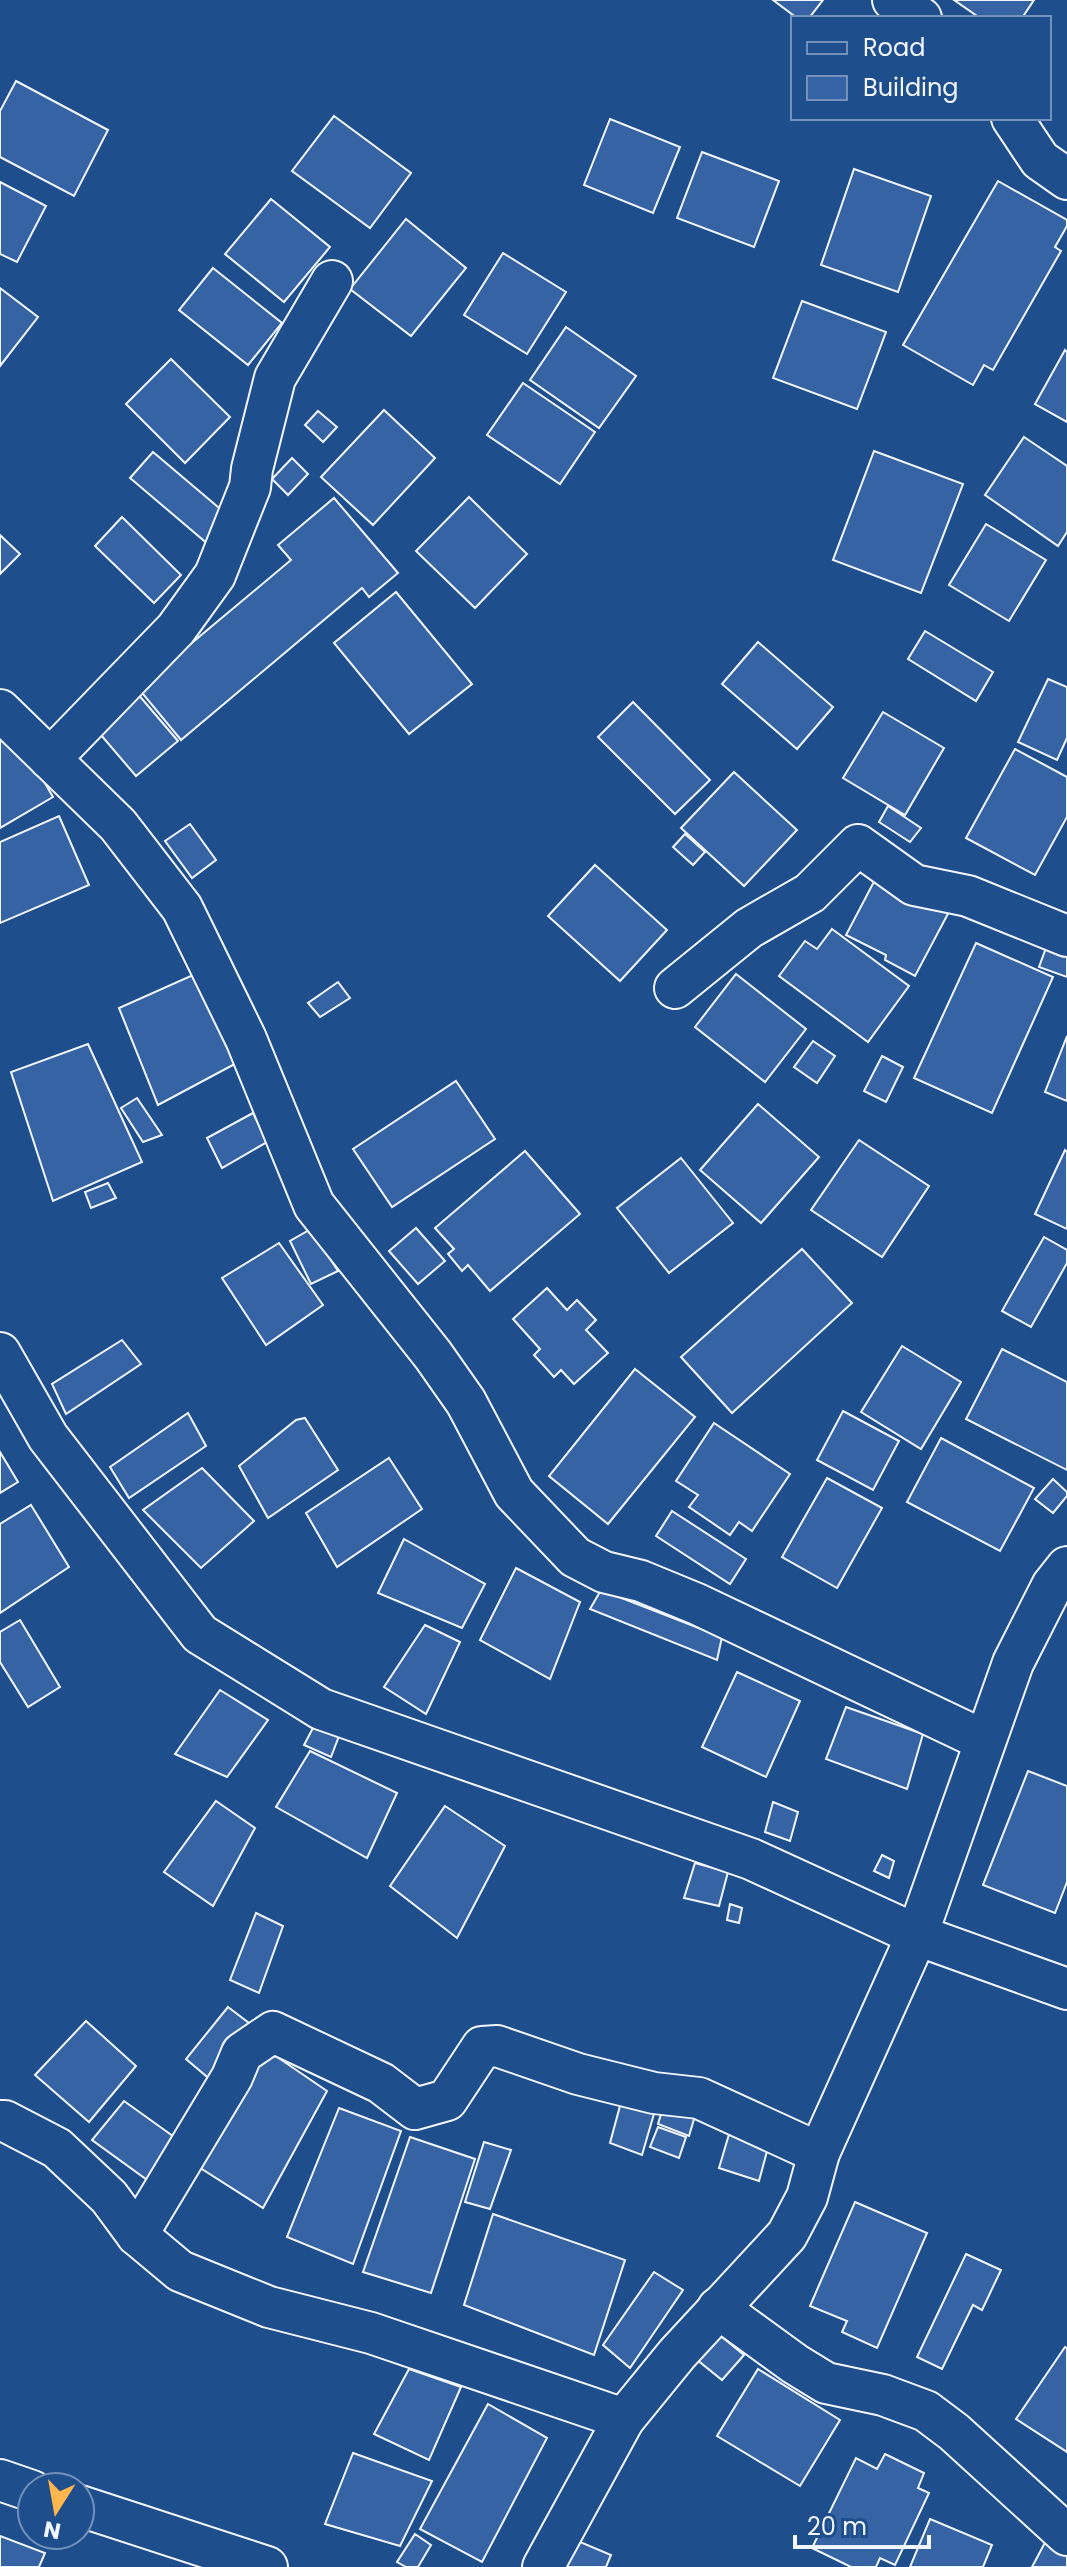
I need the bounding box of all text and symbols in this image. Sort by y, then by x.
legend [791,16,1051,120]
text: Road [863,31,925,64]
text: Building [863,71,959,104]
north arrow [16,2471,96,2551]
scale bar [795,2499,929,2549]
text: 20 m [807,2510,867,2543]
text: N [41,2513,63,2547]

